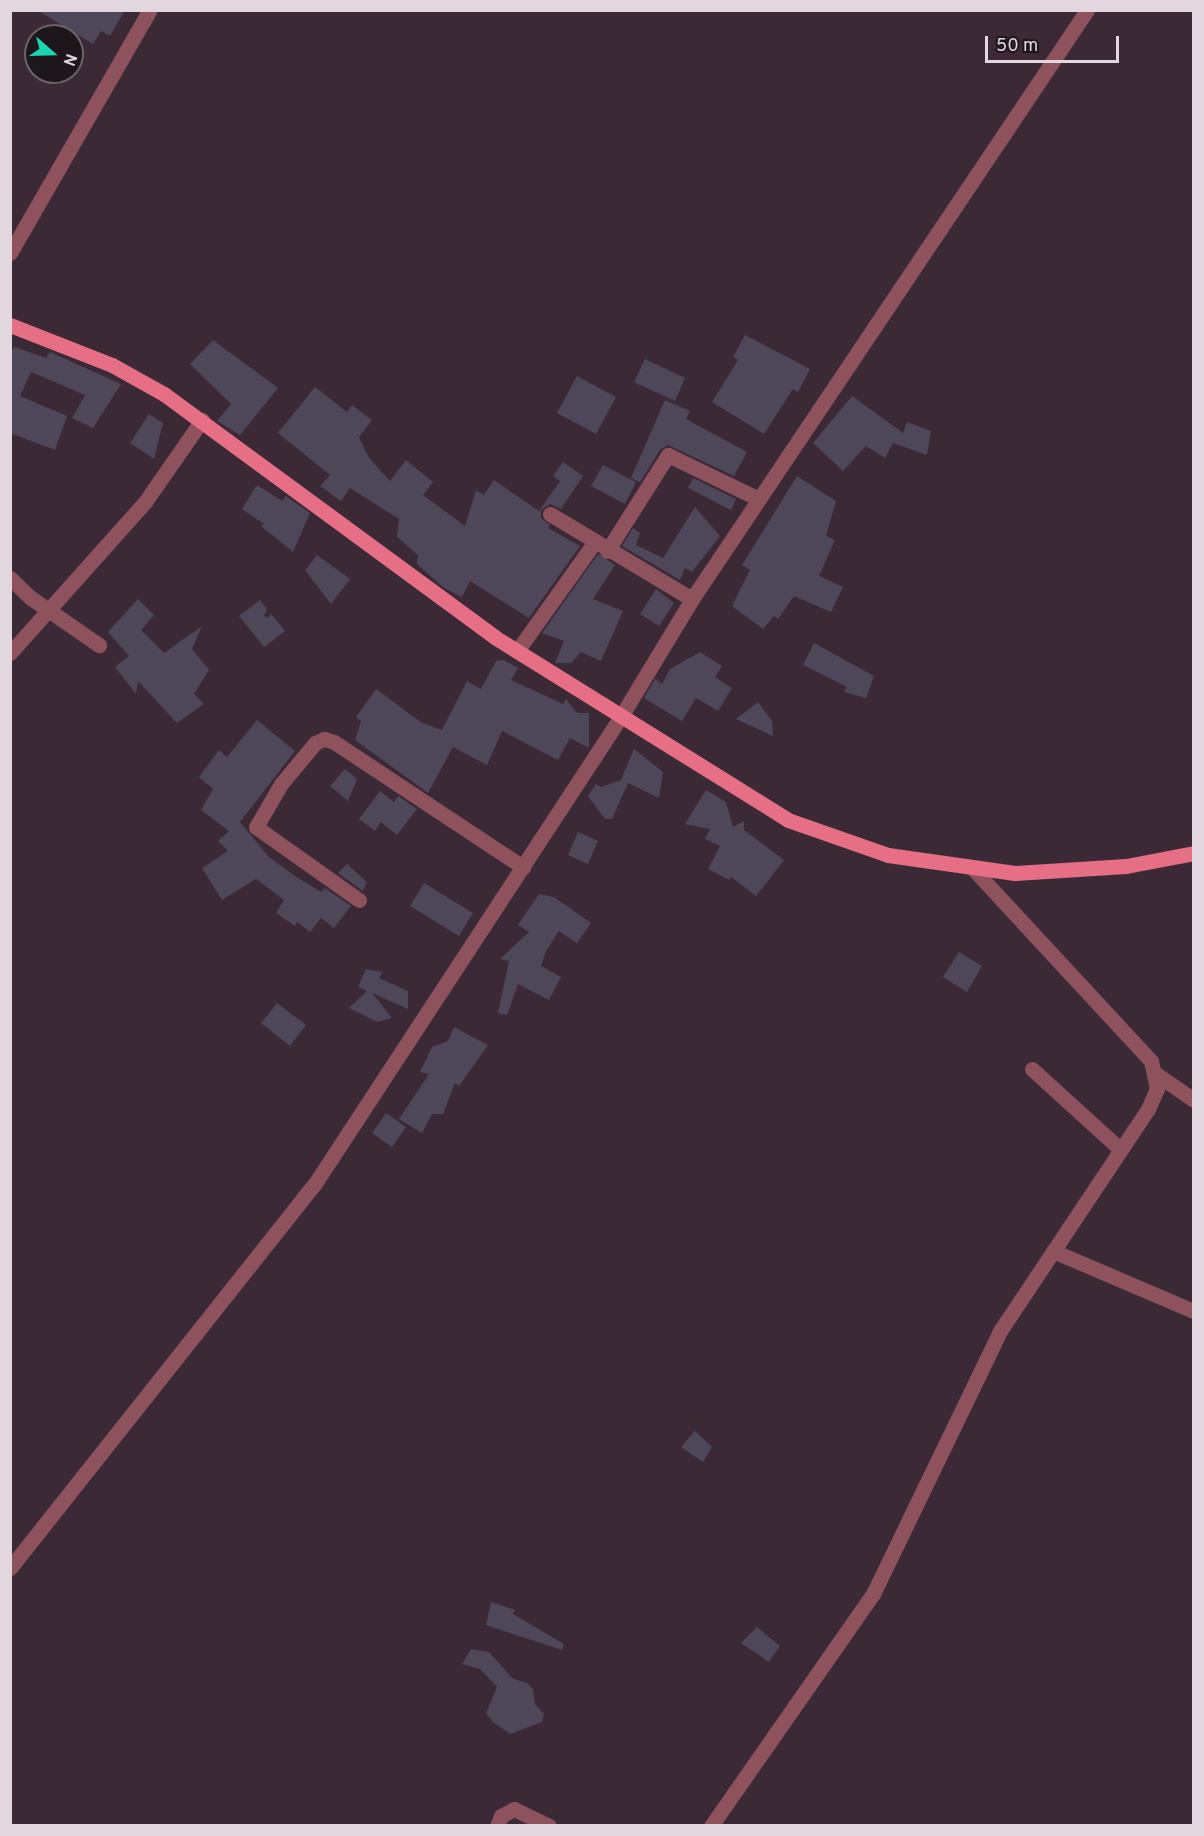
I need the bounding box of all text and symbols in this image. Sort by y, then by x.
north arrow [24,24,84,84]
scale bar [988,24,1122,62]
text: 50 m [996,35,1038,58]
text: N [58,51,80,68]

